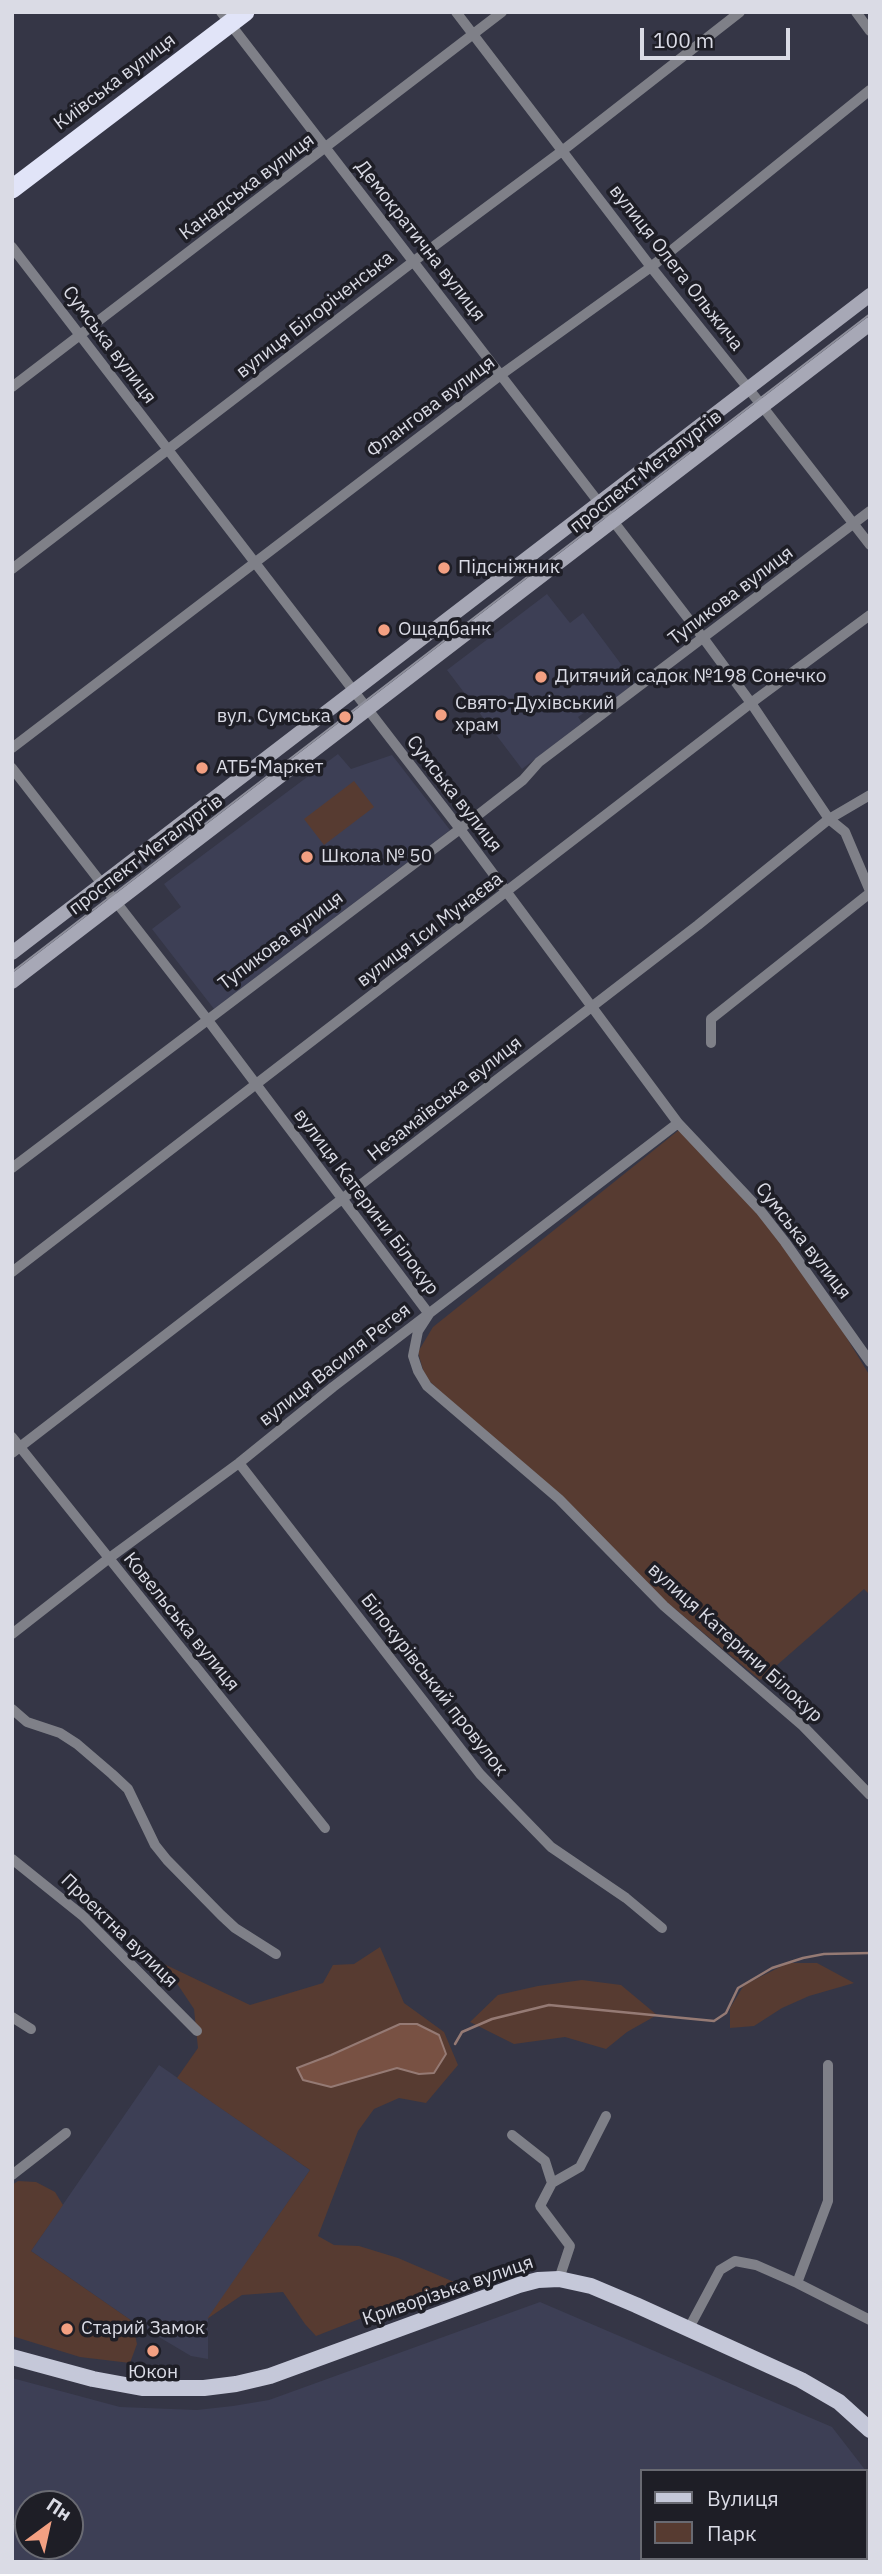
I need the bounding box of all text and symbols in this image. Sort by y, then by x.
scale bar [644,14,794,58]
text: 100 m [653,26,714,54]
street label: Київська вулиця [50,29,180,135]
street label: Канадська вулиця [175,129,319,245]
street label: Демократична вулиця [350,156,490,326]
street label: вулиця Олега Ольжича [604,180,748,356]
street label: вулиця Білоріченська [232,247,398,383]
street label: Сумська вулиця [57,281,161,409]
street label: Флангова вулиця [362,351,500,463]
street label: проспект Металургів [565,405,727,539]
street label: Тупикова вулиця [664,542,798,650]
place label: Підсніжник [458,557,560,579]
marker: Підсніжник [436,560,452,576]
place label: Ощадбанк [398,619,491,641]
marker: Ощадбанк [376,622,392,638]
place label: Дитячий садок №198 Сонечко [555,666,826,688]
marker: Дитячий садок №198 Сонечко [533,669,549,685]
place label: Свято-Духівський храм [455,693,615,737]
place label: вул. Сумська [217,706,331,728]
marker: Свято-Духівський храм [433,707,449,723]
marker: вул. Сумська [337,709,353,725]
street label: Сумська вулиця [401,731,507,857]
place label: АТБ-Маркет [216,757,323,779]
marker: АТБ-Маркет [194,760,210,776]
street label: проспект Металургів [65,790,227,920]
place label: Школа № 50 [321,846,432,868]
marker: Школа № 50 [299,849,315,865]
street label: вулиця Іси Мунаєва [353,868,507,992]
street label: Тупикова вулиця [214,887,348,995]
street label: Незамаївська вулиця [363,1032,527,1166]
street label: вулиця Катерини Білокур [289,1104,443,1300]
street label: Сумська вулиця [750,1178,856,1304]
street label: вулиця Василя Регея [255,1299,415,1431]
street label: Ковельська вулиця [118,1548,244,1696]
street label: вулиця Катерини Білокур [643,1559,827,1727]
street label: Білокурівський провулок [356,1589,512,1781]
street label: Проектна вулиця [56,1869,182,1993]
street label: Криворізька вулиця [360,2251,536,2331]
place label: Старий Замок [81,2318,205,2340]
marker: Старий Замок [59,2321,75,2337]
marker: Юкон [145,2343,161,2359]
place label: Юкон [128,2362,178,2384]
legend [640,2469,868,2560]
text: Вулиця [707,2484,779,2512]
north arrow [14,2490,84,2560]
text: Пн [42,2492,76,2526]
text: Парк [707,2519,757,2547]

